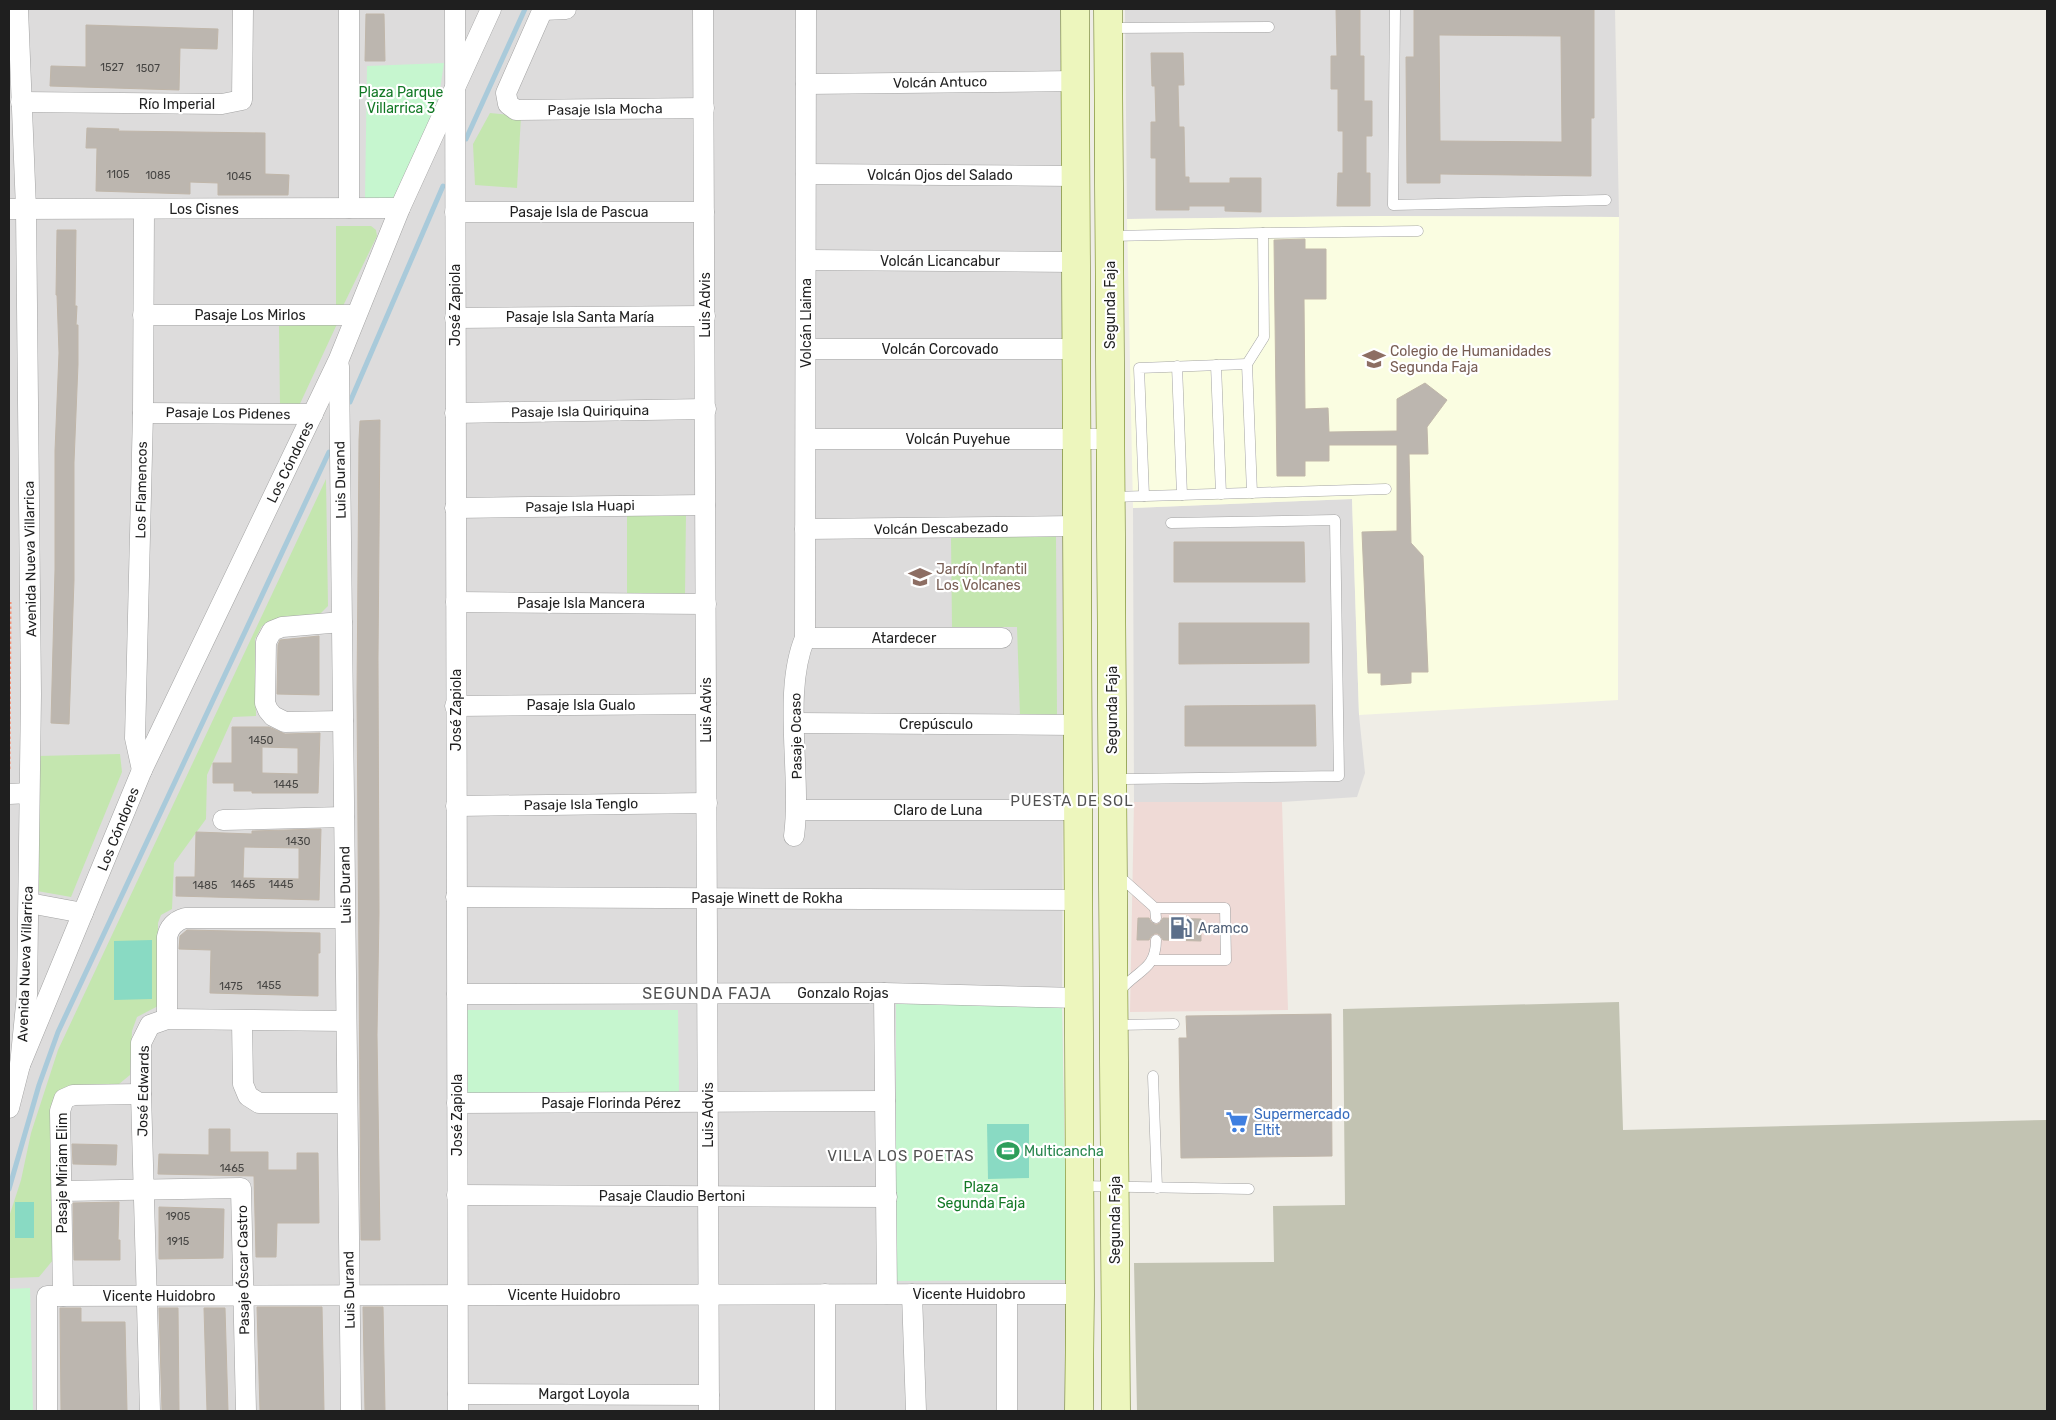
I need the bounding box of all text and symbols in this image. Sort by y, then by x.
house number: 1527 [100,61,124,74]
house number: 1507 [136,62,160,75]
street label: Volcán Antuco [893,73,987,92]
park label: Plaza Parque Villarrica 3 [359,84,444,117]
street label: Río Imperial [139,96,215,113]
street label: Pasaje Isla Mocha [547,100,663,119]
street label: Volcán Ojos del Salado [867,167,1013,184]
house number: 1105 [107,168,130,181]
house number: 1085 [145,169,171,182]
house number: 1045 [226,170,252,183]
street label: Los Cisnes [169,201,239,218]
street label: Pasaje Isla de Pascua [509,204,649,221]
street label: Volcán Licancabur [880,253,1001,270]
street label: Segunda Faja [1102,261,1119,349]
street label: José Zapiola [447,264,464,346]
street label: Luis Advis [697,272,714,338]
street label: Volcán Llaima [798,278,815,368]
street label: Pasaje Los Mirlos [194,307,306,324]
street label: Pasaje Isla Santa María [506,309,654,326]
street label: Volcán Corcovado [882,341,998,358]
place label: Colegio de Humanidades Segunda Faja [1390,343,1551,376]
school or university icon: Colegio de Humanidades Segunda Faja [1361,346,1387,372]
street label: Pasaje Isla Quiriquina [511,402,649,421]
street label: Pasaje Los Pidenes [165,404,291,423]
street label: Los Cóndores [263,419,318,506]
street label: Volcán Puyehue [906,431,1011,448]
street label: Los Flamencos [132,441,151,539]
street label: Luis Durand [331,441,350,519]
street label: Avenida Nueva Villarrica [21,481,40,637]
street label: Pasaje Isla Huapi [525,497,635,516]
street label: Volcán Descabezado [874,519,1009,538]
place label: Jardín Infantil Los Volcanes [936,561,1027,594]
school or university icon: Jardín Infantil Los Volcanes [907,564,933,590]
street label: Pasaje Isla Mancera [517,595,645,612]
street label: Atardecer [872,630,937,647]
street label: Segunda Faja [1104,666,1121,754]
street label: José Zapiola [448,669,465,751]
street label: Luis Advis [698,677,715,743]
street label: Pasaje Ocaso [787,693,806,779]
street label: Pasaje Isla Gualo [526,697,636,714]
street label: Crepúsculo [899,716,973,733]
house number: 1450 [248,734,274,747]
house number: 1445 [274,778,299,791]
street label: Los Cóndores [94,785,143,874]
district label: PUESTA DE SOL [1010,792,1134,810]
street label: Pasaje Isla Tenglo [524,795,638,814]
street label: Claro de Luna [894,802,983,819]
house number: 1430 [285,835,311,848]
street label: Luis Durand [336,846,355,924]
house number: 1465 [231,878,256,891]
house number: 1445 [269,878,294,891]
house number: 1485 [192,879,218,892]
street label: Avenida Nueva Villarrica [14,886,37,1042]
street label: Pasaje Winett de Rokha [691,890,843,907]
fuel station icon: Aramco [1168,915,1194,941]
place label: Aramco [1198,920,1249,937]
house number: 1455 [257,979,282,992]
house number: 1475 [219,980,243,993]
district label: SEGUNDA FAJA [642,984,772,1003]
street label: Gonzalo Rojas [797,985,889,1002]
street label: José Edwards [134,1045,153,1137]
street label: José Zapiola [449,1074,466,1156]
street label: Luis Advis [700,1082,717,1148]
street label: Pasaje Florinda Pérez [541,1095,681,1112]
place label: Supermercado Eltit [1254,1106,1350,1139]
supermarket icon: Supermercado Eltit [1224,1109,1250,1135]
street label: Pasaje Miriam Elim [54,1113,71,1233]
sports icon: Multicancha [995,1138,1021,1164]
place label: Multicancha [1024,1143,1104,1160]
district label: VILLA LOS POETAS [827,1147,975,1165]
house number: 1465 [220,1162,245,1175]
street label: Segunda Faja [1107,1176,1124,1264]
park label: Plaza Segunda Faja [937,1179,1025,1212]
street label: Pasaje Claudio Bertoni [599,1188,745,1205]
street label: Pasaje Óscar Castro [233,1205,253,1335]
house number: 1905 [166,1210,191,1223]
house number: 1915 [167,1235,190,1248]
street label: Luis Durand [340,1251,359,1329]
street label: Vicente Huidobro [913,1286,1025,1303]
street label: Vicente Huidobro [508,1287,620,1304]
street label: Vicente Huidobro [103,1288,215,1305]
street label: Margot Loyola [538,1386,630,1403]

